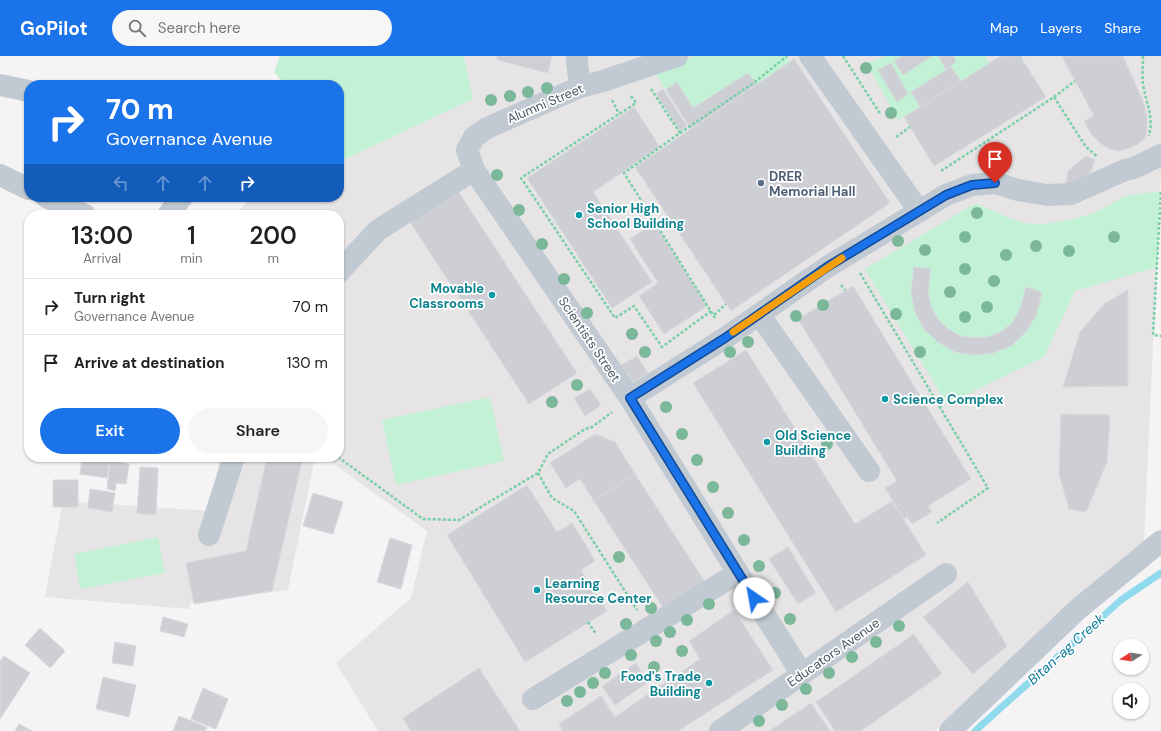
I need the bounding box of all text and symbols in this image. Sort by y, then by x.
search box [112,10,392,46]
text: GoPilot [20,16,88,41]
icon: search [126,17,148,39]
text: Search here [158,18,241,38]
text: Map [990,19,1018,37]
text: Layers [1040,19,1082,37]
text: Share [1104,19,1141,37]
street label: Alumni Street [504,80,586,127]
text: 70 m [106,91,174,128]
icon: right [40,96,92,148]
text: Governance Avenue [106,127,273,151]
pin [978,142,1012,183]
icon: arrive [984,148,1006,170]
place label: DRER Memorial Hall [769,168,855,200]
icon: left [110,172,132,194]
icon: ahead [152,172,174,194]
icon: ahead [194,172,216,194]
icon: right [236,172,258,194]
marker: DRER Memorial Hall [756,178,766,188]
place label: Senior High School Building [587,200,685,232]
marker: Senior High School Building [574,210,584,220]
text: 13:00 [71,220,133,251]
text: 1 [187,220,196,251]
text: 200 [250,220,297,251]
text: Arrival [83,250,121,267]
text: min [180,250,202,267]
text: m [267,250,279,267]
place label: Movable Classrooms [409,280,484,312]
text: Turn right [74,288,145,308]
marker: Movable Classrooms [487,290,497,300]
street label: Scientists Street [555,293,624,385]
icon: right [40,296,62,318]
text: 70 m [293,297,328,317]
text: Governance Avenue [74,308,194,325]
icon: arrive [40,352,62,374]
text: Arrive at destination [74,353,225,373]
text: 130 m [287,353,328,373]
place label: Science Complex [893,391,1004,408]
marker: Science Complex [880,394,890,404]
button: Exit [40,408,180,454]
button: Share [188,408,328,454]
place label: Old Science Building [775,427,851,459]
marker: Old Science Building [762,437,772,447]
place label: Learning Resource Center [545,575,652,607]
position arrow [733,577,775,619]
marker: Learning Resource Center [532,585,542,595]
water label: Bitan-ag Creek [1024,609,1109,688]
street label: Educators Avenue [784,614,883,691]
north arrow [1113,639,1149,675]
map controls [1113,639,1149,719]
place label: Food's Trade Building [621,668,701,700]
marker: Food's Trade Building [704,678,714,688]
button: sound [1113,683,1149,719]

